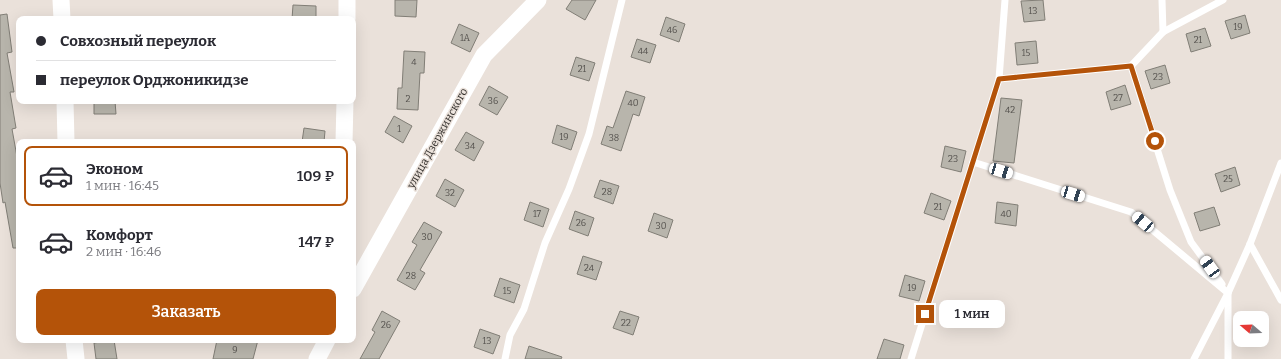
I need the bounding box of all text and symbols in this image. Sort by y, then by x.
house number: 13 [1029,6,1037,16]
house number: 19 [1234,22,1242,32]
house number: 46 [667,25,677,35]
text: Совхозный переулок [60,32,216,50]
house number: 1А [460,33,471,43]
house number: 21 [1194,35,1203,45]
house number: 44 [638,46,649,56]
house number: 15 [1022,48,1030,58]
house number: 4 [411,57,417,67]
house number: 21 [578,64,587,74]
text: переулок Орджоникидзе [60,71,249,89]
house number: 23 [1153,72,1163,82]
street label: улица Дзержинского [404,86,470,191]
house number: 27 [1113,93,1123,103]
house number: 2 [406,94,411,104]
house number: 36 [488,96,498,106]
house number: 40 [627,98,639,108]
house number: 42 [1005,105,1015,115]
house number: 1 [397,124,401,134]
house number: 19 [560,132,568,142]
route start [1146,132,1164,150]
house number: 38 [609,133,619,143]
house number: 34 [465,141,476,151]
house number: 23 [948,154,958,164]
icon: car [38,158,74,194]
text: Эконом [86,160,143,178]
car [988,162,1014,180]
text: 109 ₽ [297,167,334,185]
house number: 25 [1223,174,1233,184]
text: 1 мин · 16:45 [86,178,159,193]
car [1060,185,1086,203]
house number: 28 [602,187,612,197]
house number: 32 [445,188,455,198]
house number: 21 [934,202,943,212]
house number: 17 [533,209,542,219]
house number: 40 [1000,209,1012,219]
car [1130,210,1156,234]
house number: 26 [576,218,586,228]
house number: 30 [656,221,667,231]
icon: car [38,224,74,260]
text: Комфорт [86,226,153,244]
house number: 30 [422,232,433,242]
text: 147 ₽ [298,233,334,251]
text: 2 мин · 16:46 [86,244,161,259]
car [1198,254,1222,280]
house number: 24 [584,263,595,273]
house number: 28 [406,271,416,281]
house number: 19 [908,283,916,293]
house number: 15 [503,286,511,296]
button: Заказать [36,289,336,335]
callout: 1 мин [939,300,1005,328]
route end [916,305,934,323]
text: 1 мин [954,306,990,321]
north arrow [1233,311,1269,347]
map controls [1233,311,1269,347]
house number: 22 [621,318,631,328]
house number: 26 [381,320,391,330]
house number: 13 [483,336,491,346]
house number: 9 [232,345,238,355]

